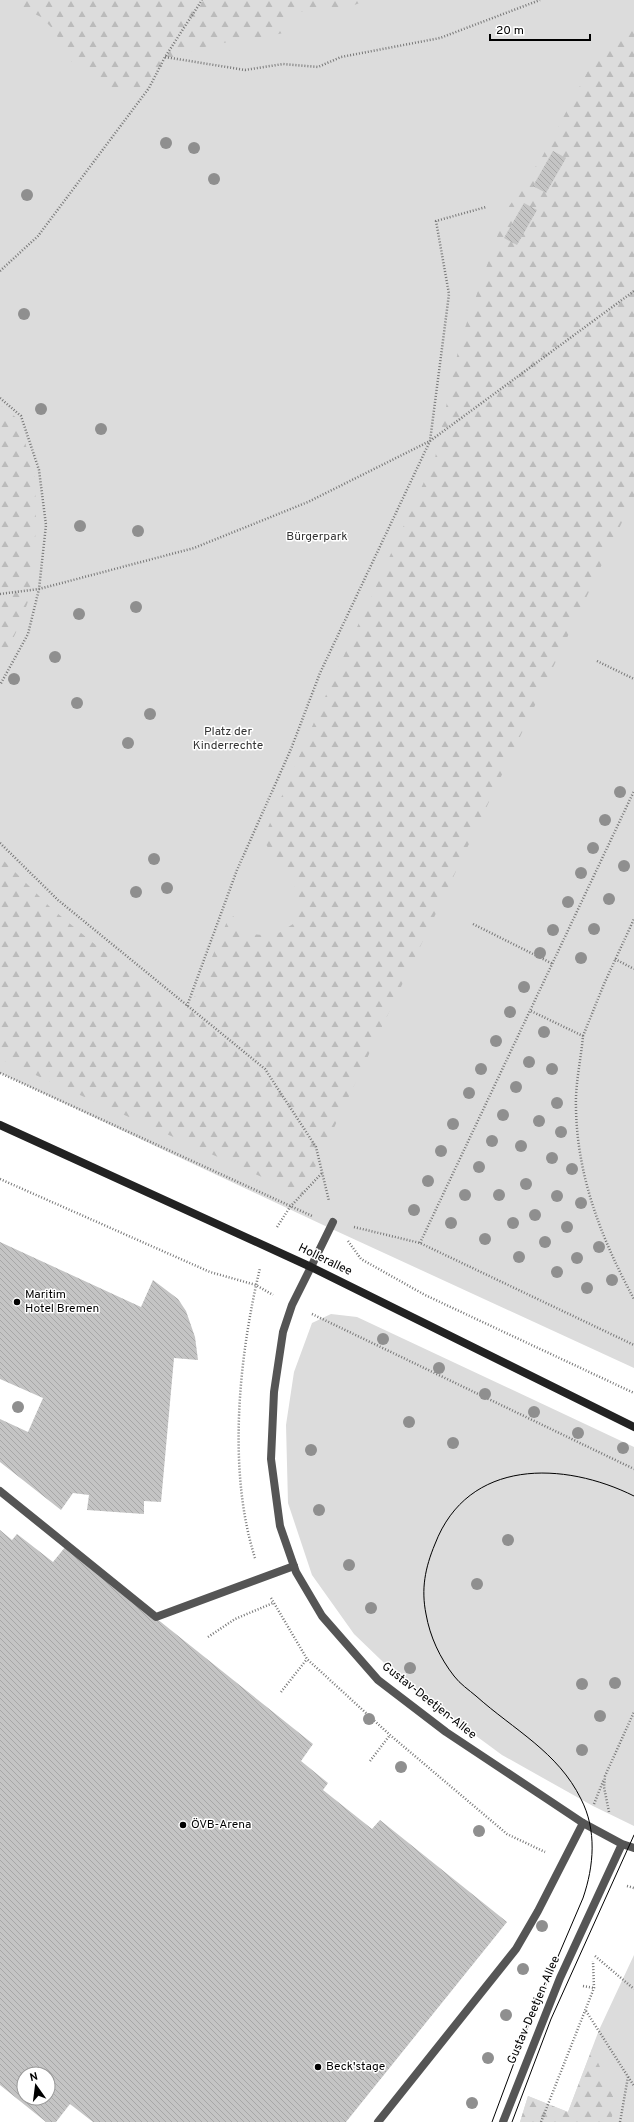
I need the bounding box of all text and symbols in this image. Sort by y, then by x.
scale bar [490,16,590,42]
text: 20 m [496,23,524,39]
park label: Bürgerpark [286,529,348,545]
park label: Platz der Kinderrechte [193,724,263,754]
street label: Hollerallee [295,1240,355,1280]
place label: Maritim Hotel Bremen [25,1287,99,1317]
marker: Maritim Hotel Bremen [12,1297,22,1307]
street label: Gustav-Deetjen-Allee [378,1659,480,1743]
place label: ÖVB-Arena [191,1817,251,1833]
marker: ÖVB-Arena [178,1820,188,1830]
street label: Gustav-Deetjen-Allee [504,1953,564,2067]
place label: Beck'stage [326,2059,385,2075]
marker: Beck'stage [313,2062,323,2072]
north arrow [16,2066,56,2106]
text: N [28,2070,39,2085]

